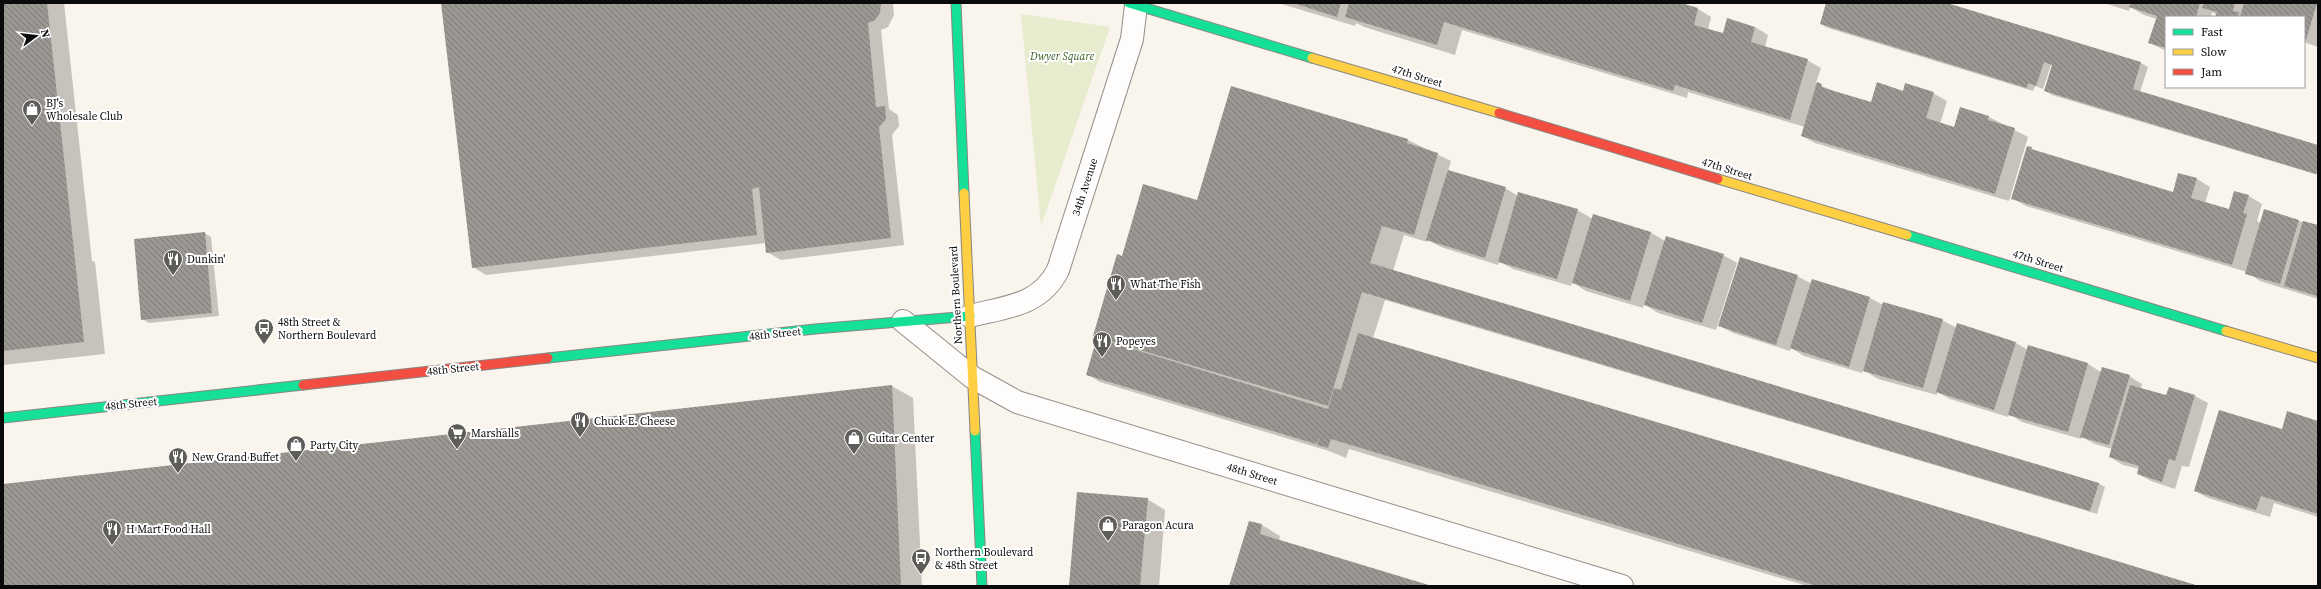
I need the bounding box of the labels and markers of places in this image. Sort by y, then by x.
place label: BJ's Wholesale Club [46,96,123,124]
shop icon: BJ's Wholesale Club [21,98,43,126]
restaurant icon: Dunkin' [162,248,184,276]
place label: Dunkin' [187,252,225,267]
restaurant icon: What The Fish [1105,273,1127,301]
place label: What The Fish [1130,277,1201,292]
place label: 48th Street & Northern Boulevard [278,315,377,343]
bus stop icon: 48th Street & Northern Boulevard [253,317,275,345]
restaurant icon: Popeyes [1091,330,1113,358]
place label: Popeyes [1116,334,1156,349]
restaurant icon: Chuck E. Cheese [569,410,591,438]
place label: Chuck E. Cheese [594,414,676,429]
supermarket icon: Marshalls [446,422,468,450]
place label: Marshalls [471,426,519,441]
shop icon: Guitar Center [843,427,865,455]
place label: Guitar Center [868,431,935,446]
shop icon: Party City [285,434,307,462]
place label: Party City [310,438,358,453]
restaurant icon: New Grand Buffet [167,446,189,474]
place label: New Grand Buffet [192,450,279,465]
shop icon: Paragon Acura [1097,514,1119,542]
restaurant icon: H Mart Food Hall [101,518,123,546]
place label: Paragon Acura [1122,518,1194,533]
place label: H Mart Food Hall [126,522,211,537]
place label: Northern Boulevard & 48th Street [935,545,1034,573]
bus stop icon: Northern Boulevard & 48th Street [910,547,932,575]

